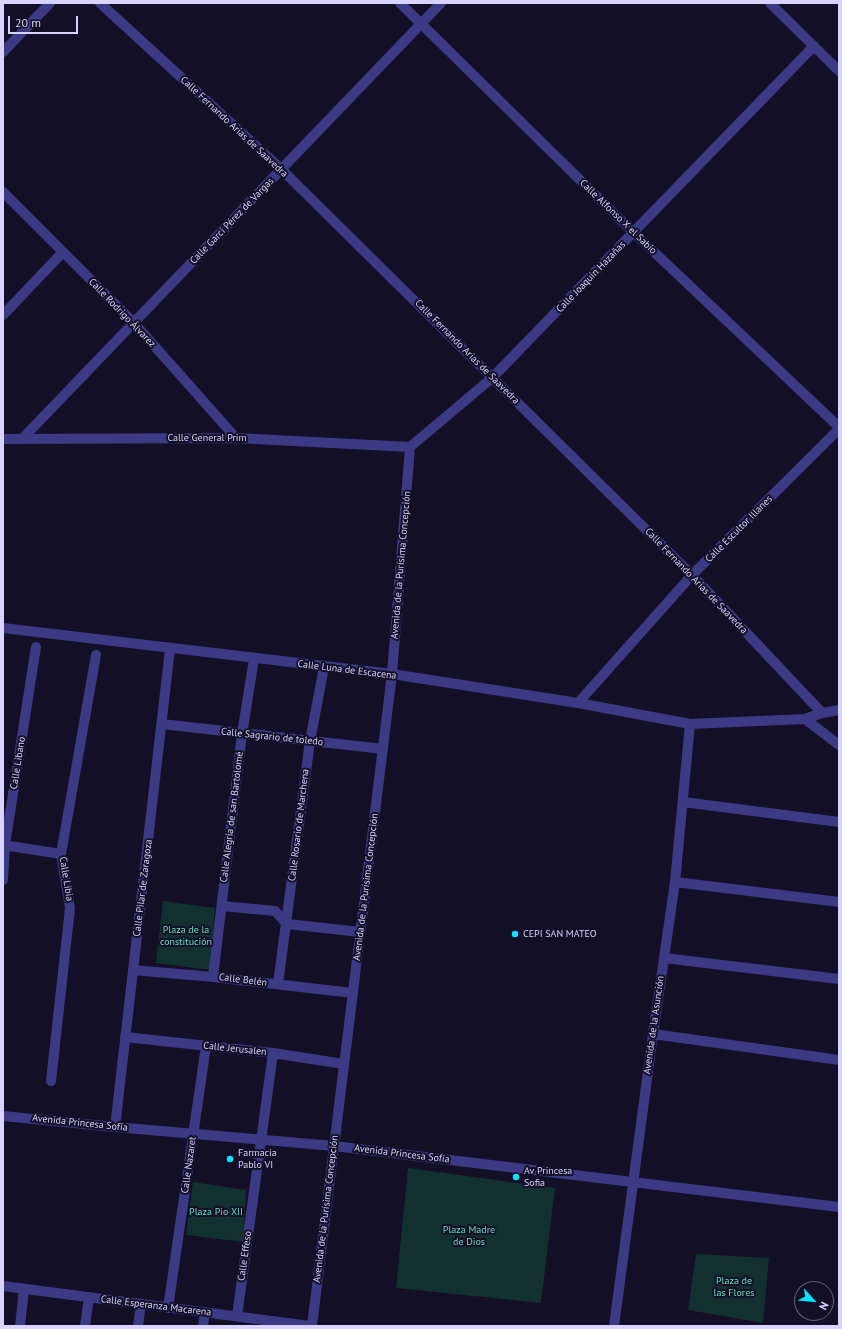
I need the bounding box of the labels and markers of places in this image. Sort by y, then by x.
place label: CEPI SAN MATEO [523,928,597,940]
marker: CEPI SAN MATEO [510,929,520,939]
place label: Farmacia Pablo VI [238,1147,277,1170]
marker: Farmacia Pablo VI [225,1154,235,1164]
place label: Av Princesa Sofia [524,1165,572,1188]
marker: Av Princesa Sofia [511,1172,521,1182]

